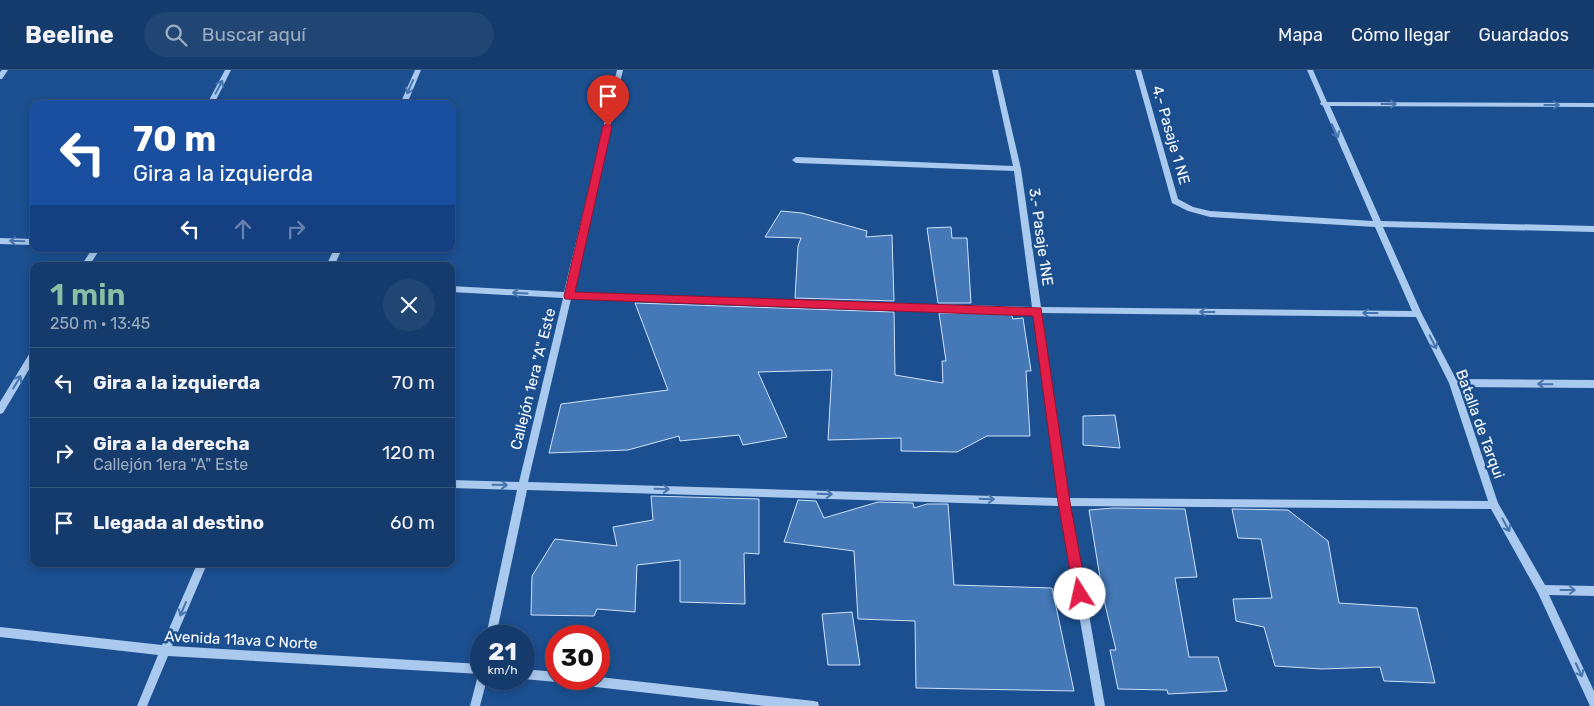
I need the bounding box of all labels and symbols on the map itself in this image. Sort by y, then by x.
pin [587,75,629,126]
one-way arrow [405,79,415,94]
one-way arrow [215,80,224,95]
street label: 4.- Pasaje 1 NE [1148,83,1194,187]
one-way arrow [1380,99,1397,109]
one-way arrow [1543,100,1559,110]
one-way arrow [1331,123,1341,138]
street label: 3.- Pasaje 1NE [1025,187,1057,287]
one-way arrow [9,236,26,246]
one-way arrow [512,289,528,298]
street label: Callejón 1era "A" Este [507,306,559,452]
one-way arrow [1199,308,1215,317]
one-way arrow [1362,309,1378,318]
one-way arrow [1429,334,1438,349]
street label: Batalla de Tarqui [1452,367,1508,481]
one-way arrow [12,375,22,389]
one-way arrow [1538,379,1554,389]
one-way arrow [492,480,508,490]
one-way arrow [654,484,670,494]
one-way arrow [817,490,833,499]
one-way arrow [979,495,995,504]
one-way arrow [1501,518,1511,532]
position arrow [1053,567,1105,619]
one-way arrow [1560,585,1576,595]
one-way arrow [178,601,188,616]
speed limit sign: 30 [545,625,610,690]
street label: Avenida 11ava C Norte [164,627,318,653]
one-way arrow [1575,662,1584,677]

